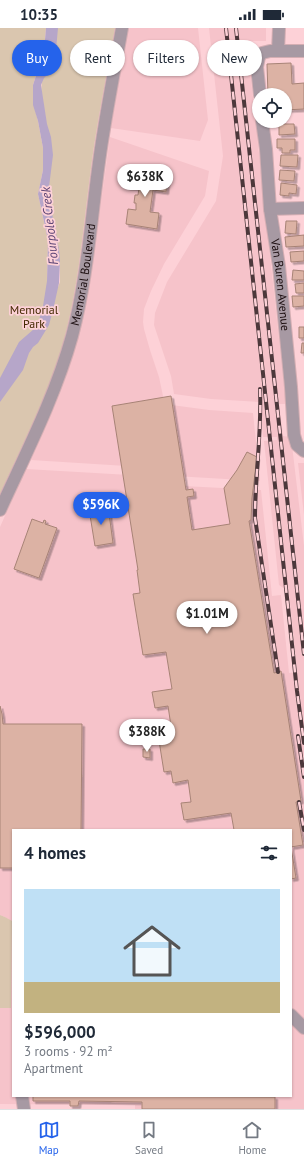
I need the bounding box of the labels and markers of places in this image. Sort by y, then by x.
pin: $638K [117,164,173,198]
pin: $596K [73,492,129,526]
pin: $1.01M [174,601,240,635]
pin: $388K [119,719,175,753]

